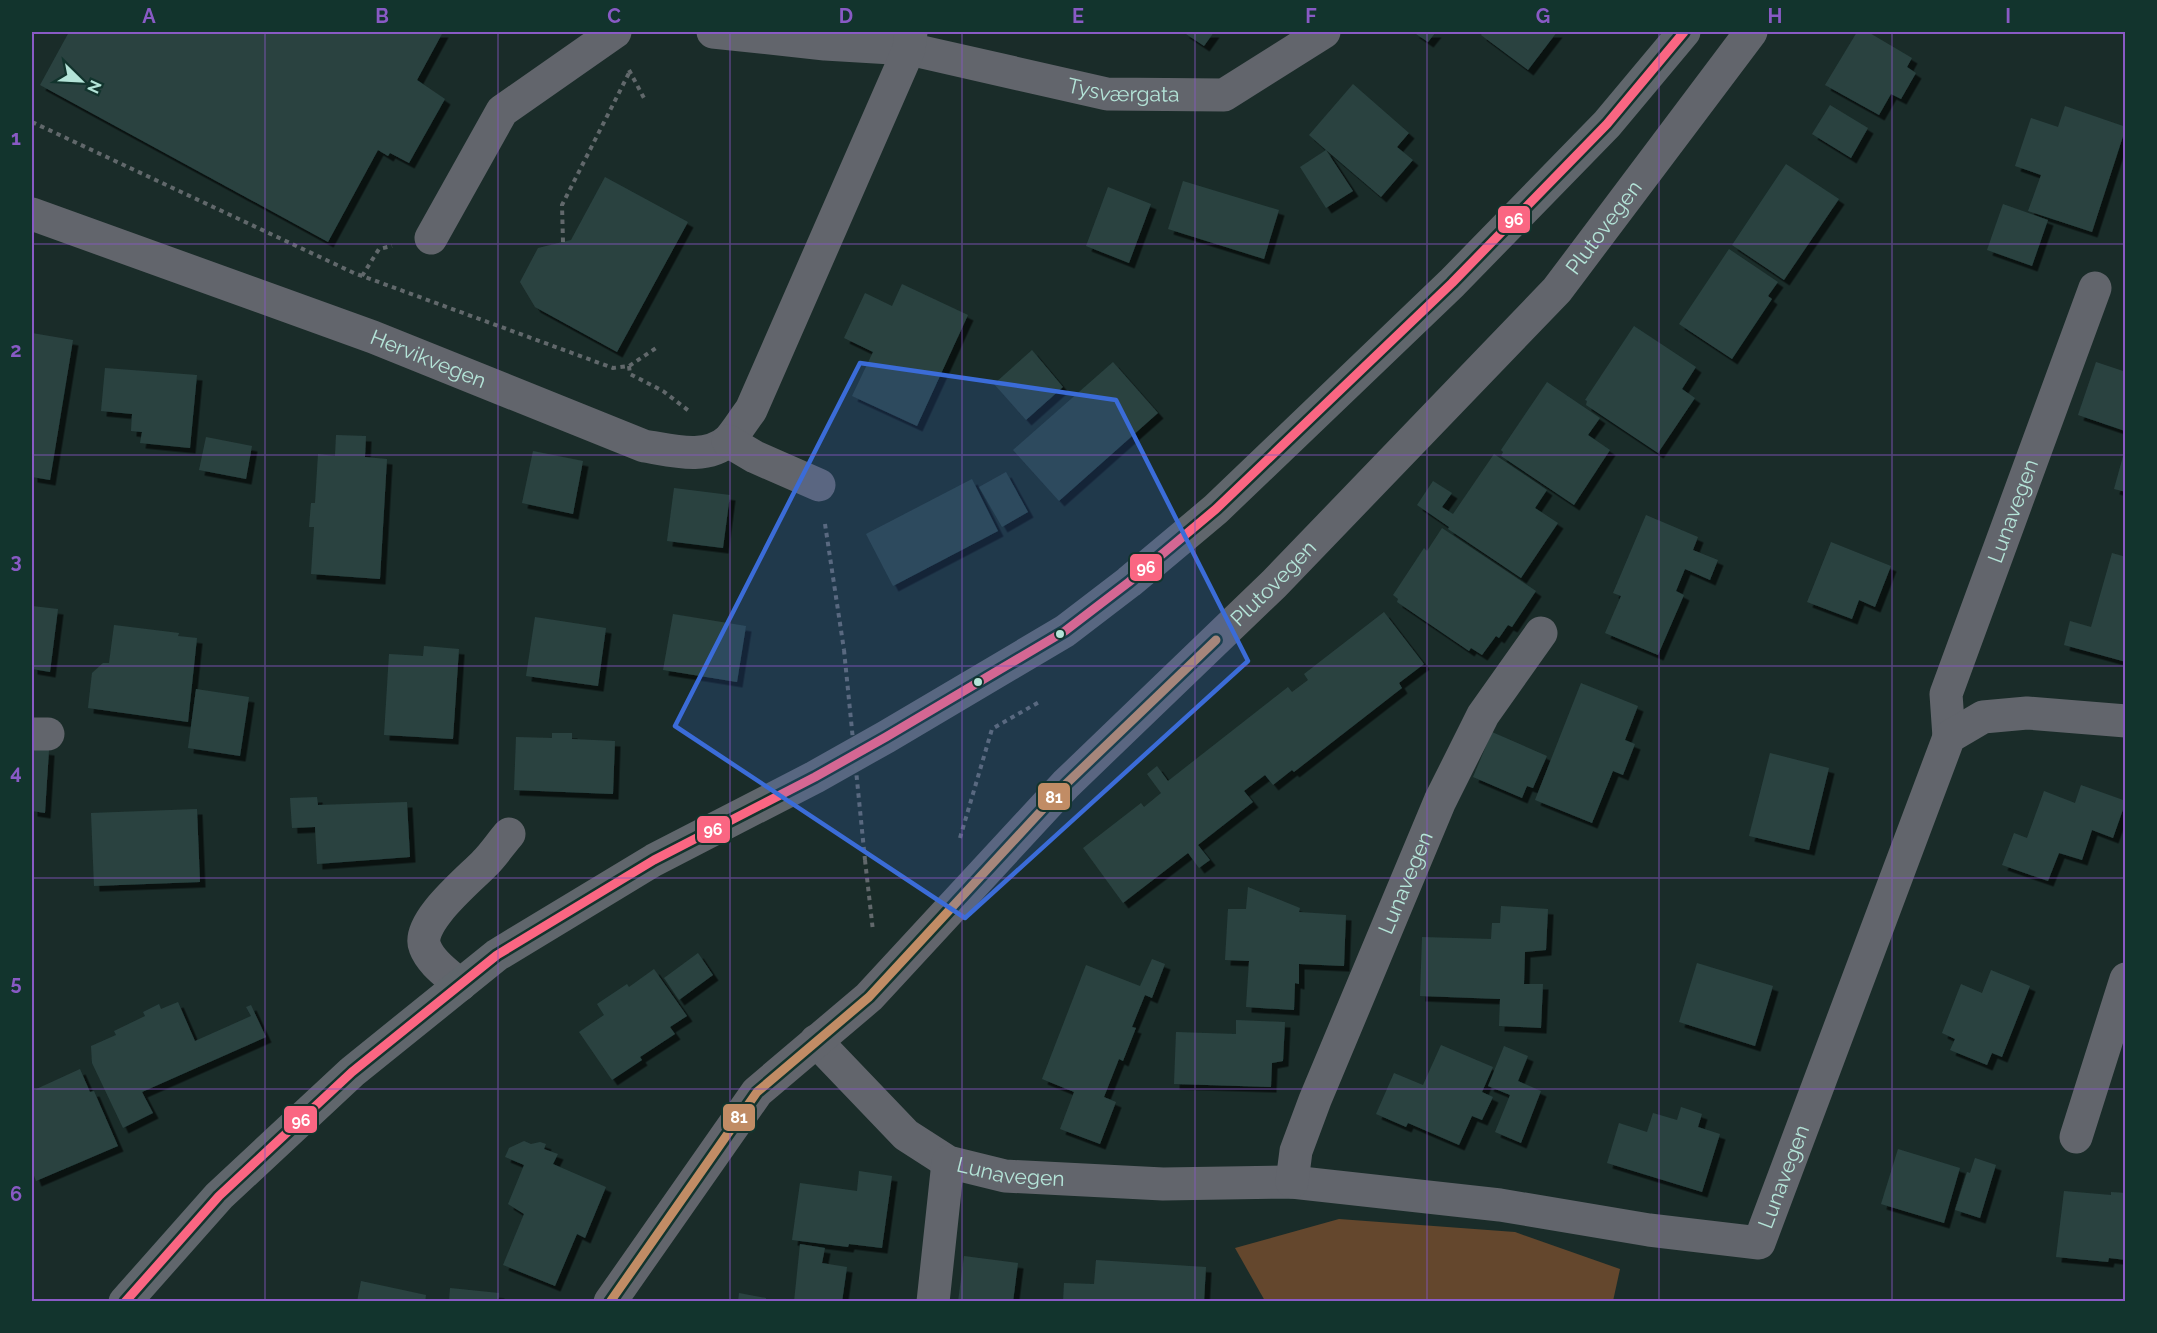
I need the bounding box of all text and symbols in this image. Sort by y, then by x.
text: A [142,4,156,28]
text: B [375,4,389,28]
text: C [607,4,621,28]
text: D [839,4,853,28]
text: E [1072,4,1084,28]
text: F [1305,4,1317,28]
text: G [1536,4,1550,28]
text: H [1768,4,1782,28]
text: I [2005,4,2011,28]
north arrow [51,51,111,111]
street label: Tysværgata [1065,72,1180,107]
text: N [83,77,105,96]
text: 1 [11,126,21,150]
street label: Plutovegen [1560,175,1647,279]
line badge: 96 [1497,205,1531,234]
text: 96 [1504,210,1524,229]
street label: Hervikvegen [367,324,490,393]
text: 2 [10,338,22,362]
street label: Lunavegen [1982,455,2043,566]
street label: Plutovegen [1225,535,1321,631]
text: 3 [10,549,22,573]
line badge: 96 [1129,553,1163,582]
text: 96 [1136,558,1156,577]
unlabelled marker [1054,628,1066,640]
unlabelled marker [972,676,984,688]
text: 4 [10,760,22,784]
line badge: 81 [1037,782,1071,811]
text: 81 [1045,788,1063,807]
line badge: 96 [696,815,731,844]
text: 96 [703,820,723,839]
street label: Lunavegen [1373,828,1438,938]
text: 5 [10,971,22,995]
line badge: 81 [722,1103,756,1132]
line badge: 96 [283,1105,318,1134]
text: 81 [730,1108,748,1127]
text: 96 [291,1111,311,1130]
street label: Lunavegen [1753,1121,1814,1232]
street label: Lunavegen [954,1152,1065,1191]
text: 6 [10,1182,22,1206]

